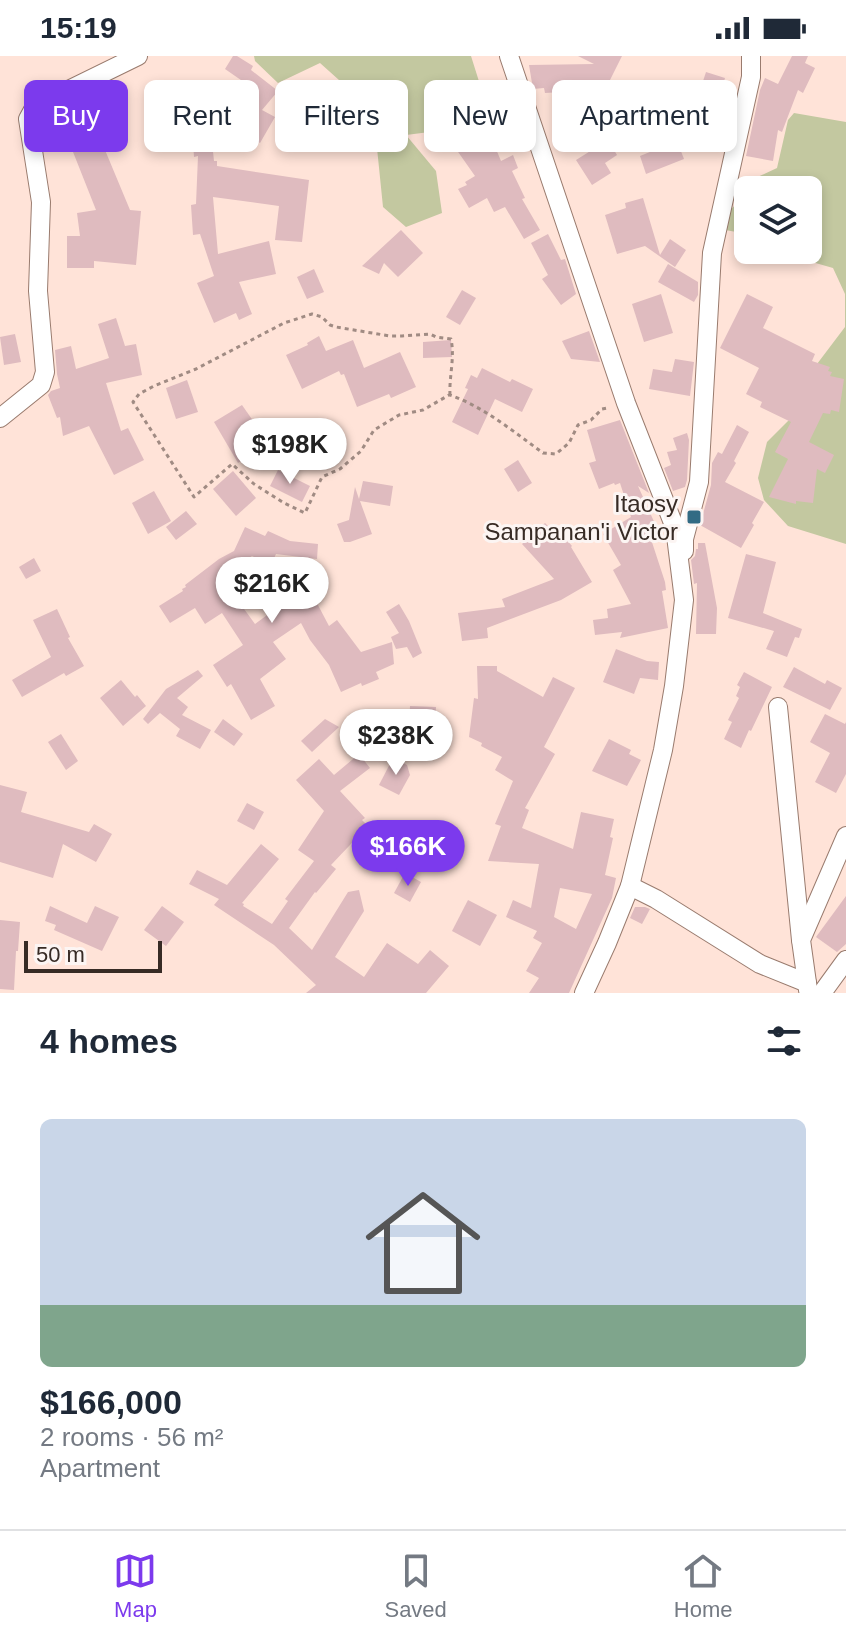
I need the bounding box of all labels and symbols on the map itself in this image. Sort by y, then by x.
pin: $198K [234,418,346,486]
place label: Itaosy Sampanan'i Victor [484,490,678,545]
marker: Itaosy Sampanan'i Victor [685,508,703,526]
pin: $216K [216,557,328,625]
pin: $238K [340,709,452,777]
pin: $166K [352,820,464,888]
scale bar [24,937,162,973]

